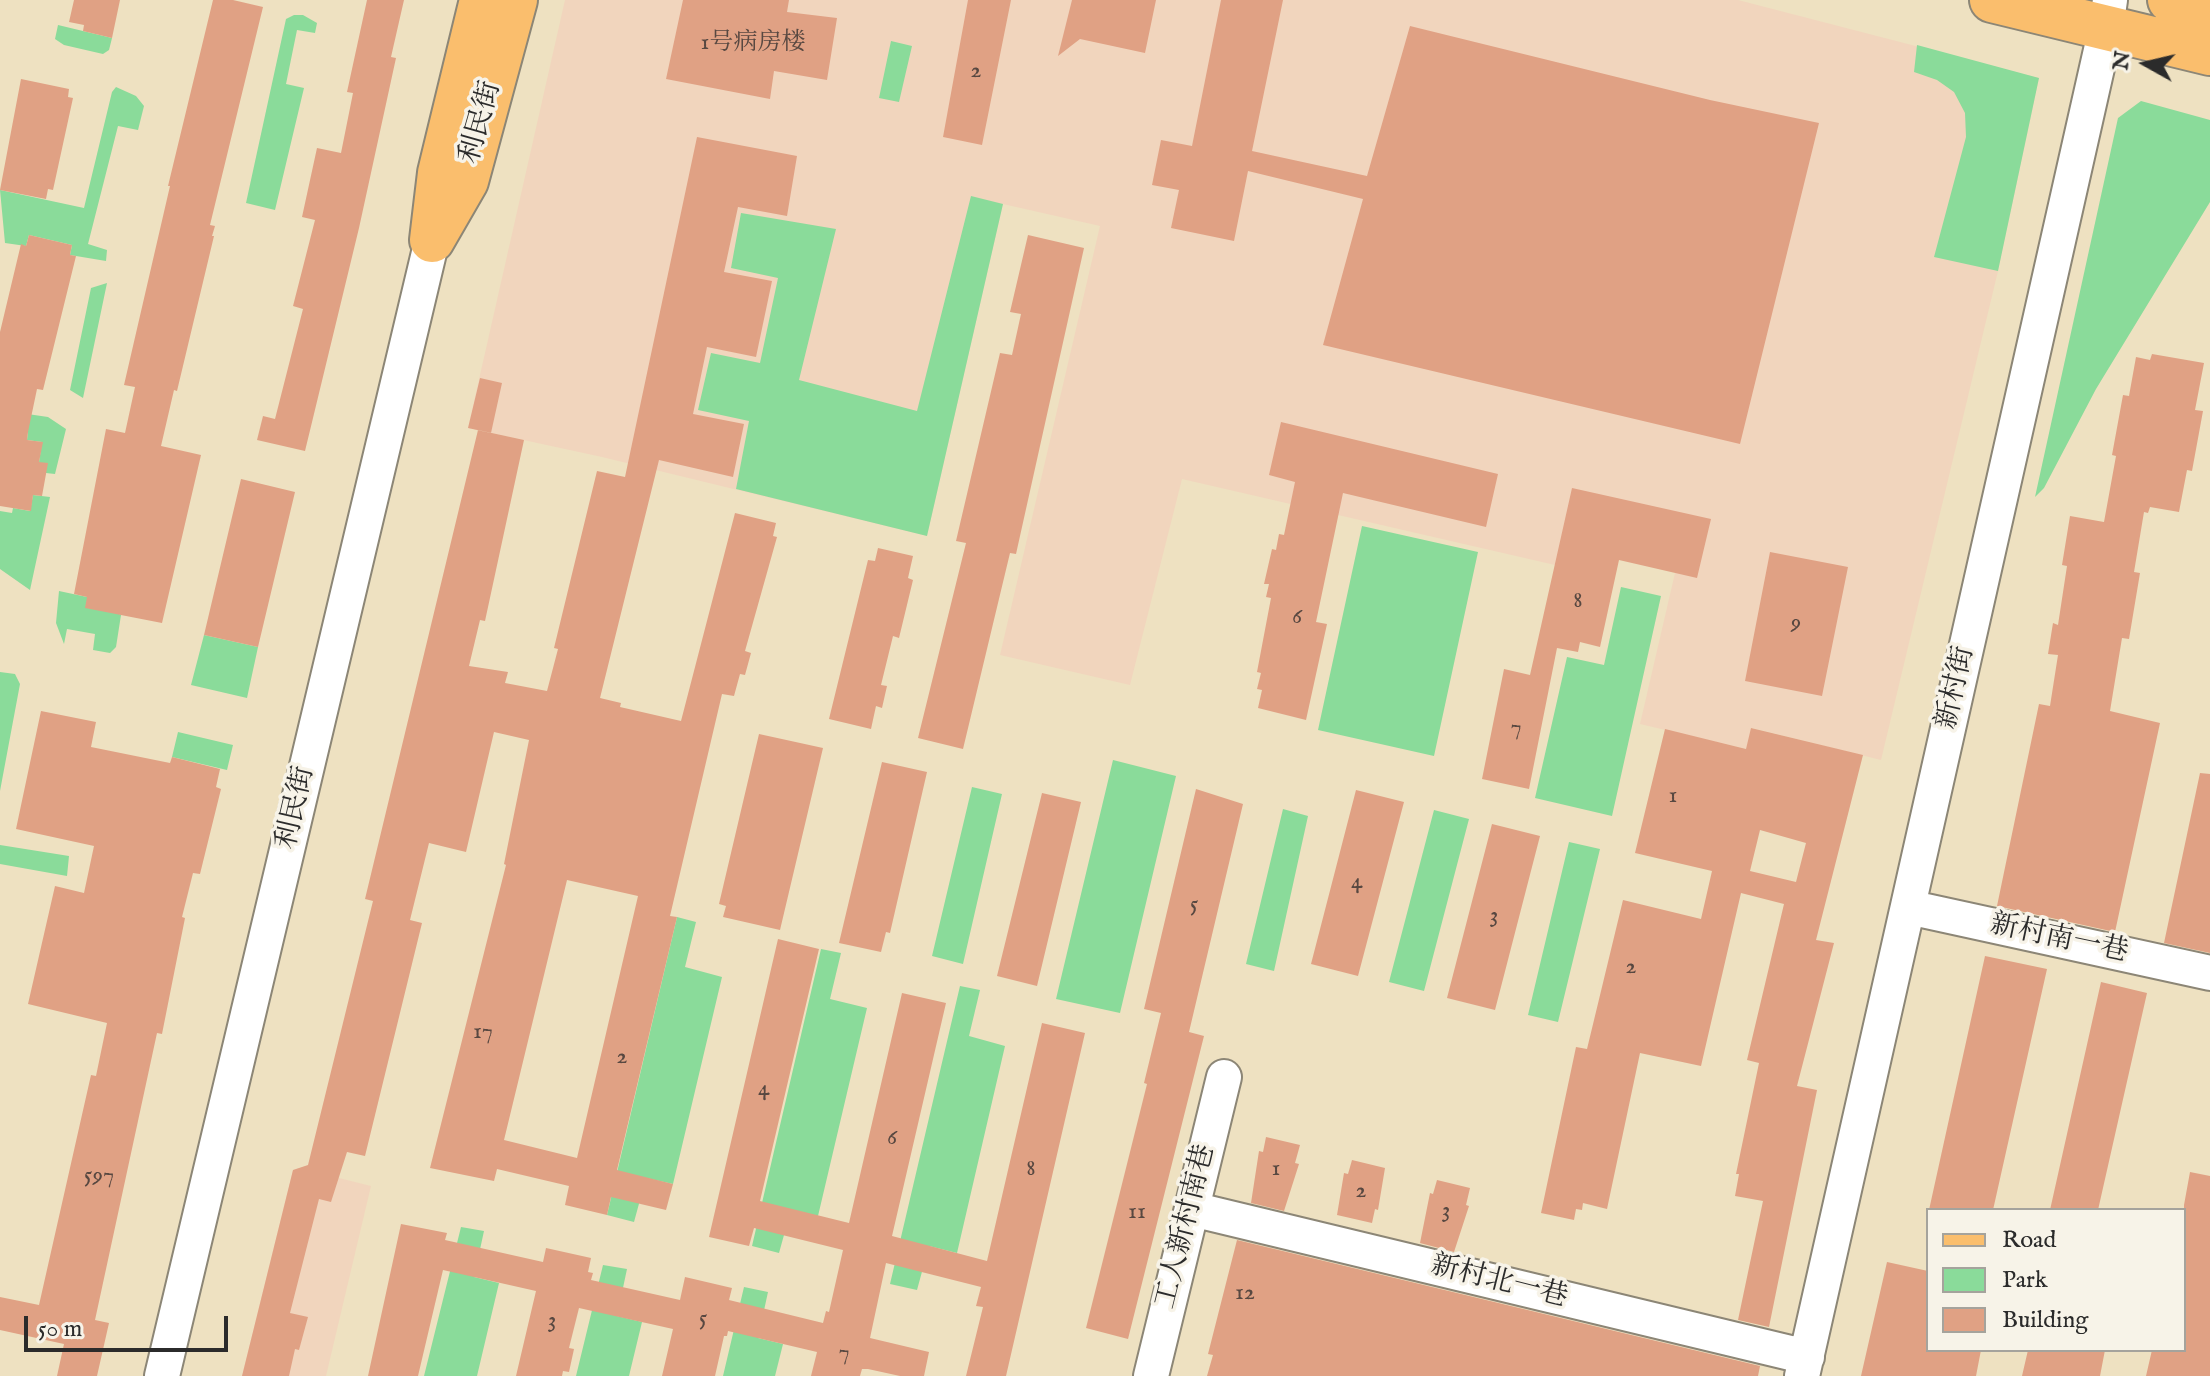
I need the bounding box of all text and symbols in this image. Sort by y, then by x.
north arrow [2106,24,2186,104]
house number: 1号病房楼 [701,30,805,58]
text: N [2107,49,2137,72]
house number: 2 [970,58,982,86]
street label: 利民街 [454,78,510,168]
house number: 8 [1573,588,1583,616]
house number: 6 [1292,604,1302,632]
house number: 9 [1791,610,1801,638]
street label: 新村街 [1931,643,1983,733]
house number: 7 [1510,715,1522,743]
street label: 利民街 [271,763,323,853]
house number: 1 [1669,783,1677,811]
house number: 4 [1351,869,1363,897]
house number: 5 [1190,892,1198,920]
house number: 3 [1490,903,1498,931]
street label: 新村南一巷 [1987,909,2131,971]
house number: 2 [1625,954,1637,982]
house number: 17 [473,1019,493,1047]
house number: 2 [616,1044,628,1072]
house number: 4 [758,1076,770,1104]
house number: 6 [887,1125,897,1153]
street label: 工人新村南巷 [1150,1141,1224,1313]
house number: 8 [1026,1156,1036,1184]
house number: 1 [1272,1156,1280,1184]
house number: 597 [84,1163,114,1191]
house number: 2 [1355,1178,1367,1206]
house number: 3 [1442,1198,1450,1226]
house number: 11 [1128,1199,1146,1227]
legend [1926,1208,2186,1352]
text: Road [2002,1225,2056,1256]
street label: 新村北一巷 [1427,1250,1571,1316]
text: Park [2002,1265,2048,1296]
house number: 12 [1235,1280,1255,1308]
scale bar [28,1300,232,1350]
text: Building [2002,1305,2088,1336]
house number: 5 [699,1306,707,1334]
house number: 3 [548,1308,556,1336]
text: 50 m [38,1314,82,1345]
house number: 7 [838,1340,850,1368]

